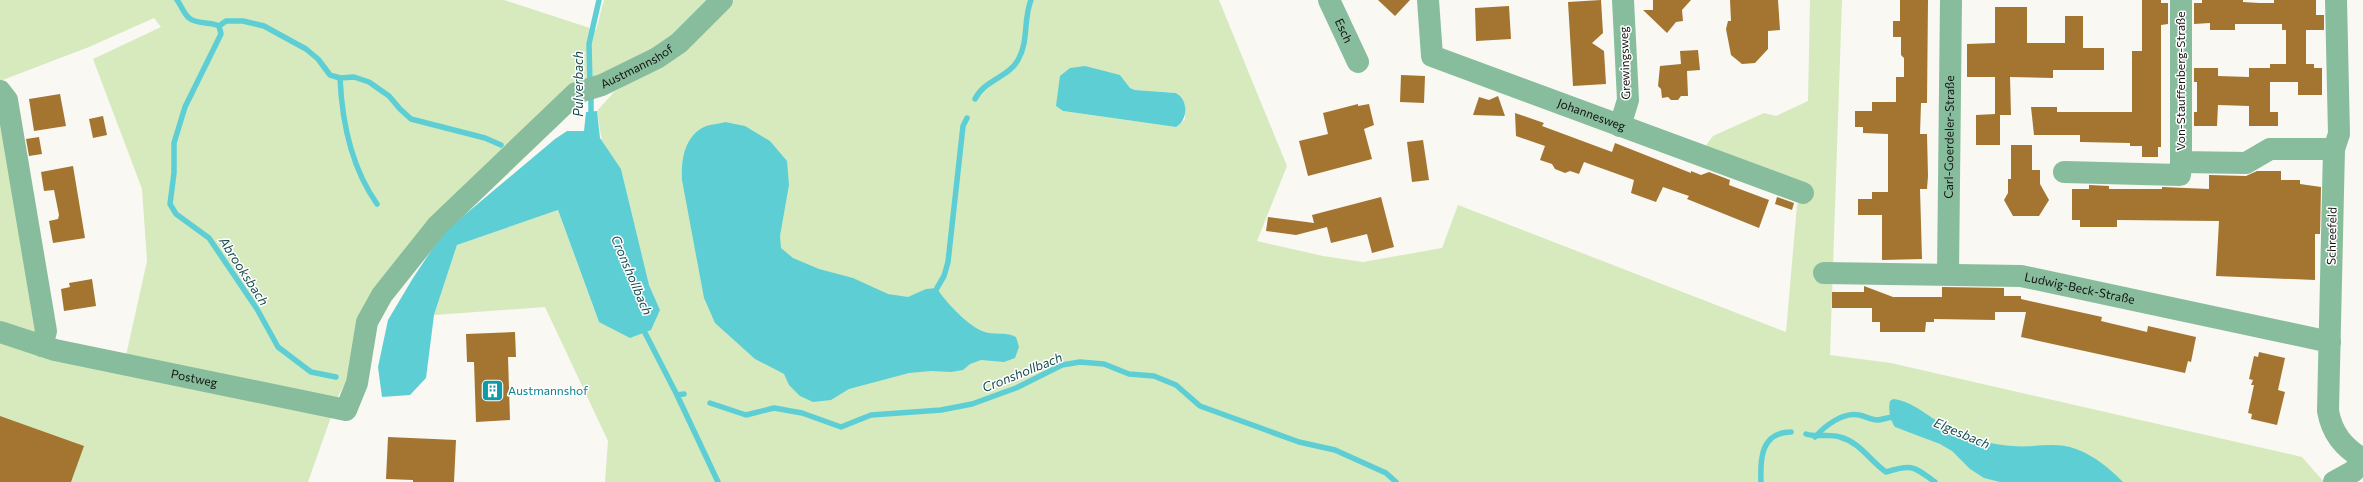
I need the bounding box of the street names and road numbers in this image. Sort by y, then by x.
street label: Von-Stauffenberg-Straße [2173,11,2187,151]
street label: Esch [1333,16,1356,45]
street label: Grewingsweg [1616,26,1632,100]
street label: Austmannshof [598,41,676,91]
street label: Carl-Goerdeler-Straße [1941,75,1956,199]
street label: Johannesweg [1555,95,1628,133]
street label: Schreefeld [2323,207,2339,265]
street label: Ludwig-Beck-Straße [2023,269,2136,306]
street label: Postweg [170,366,219,389]

